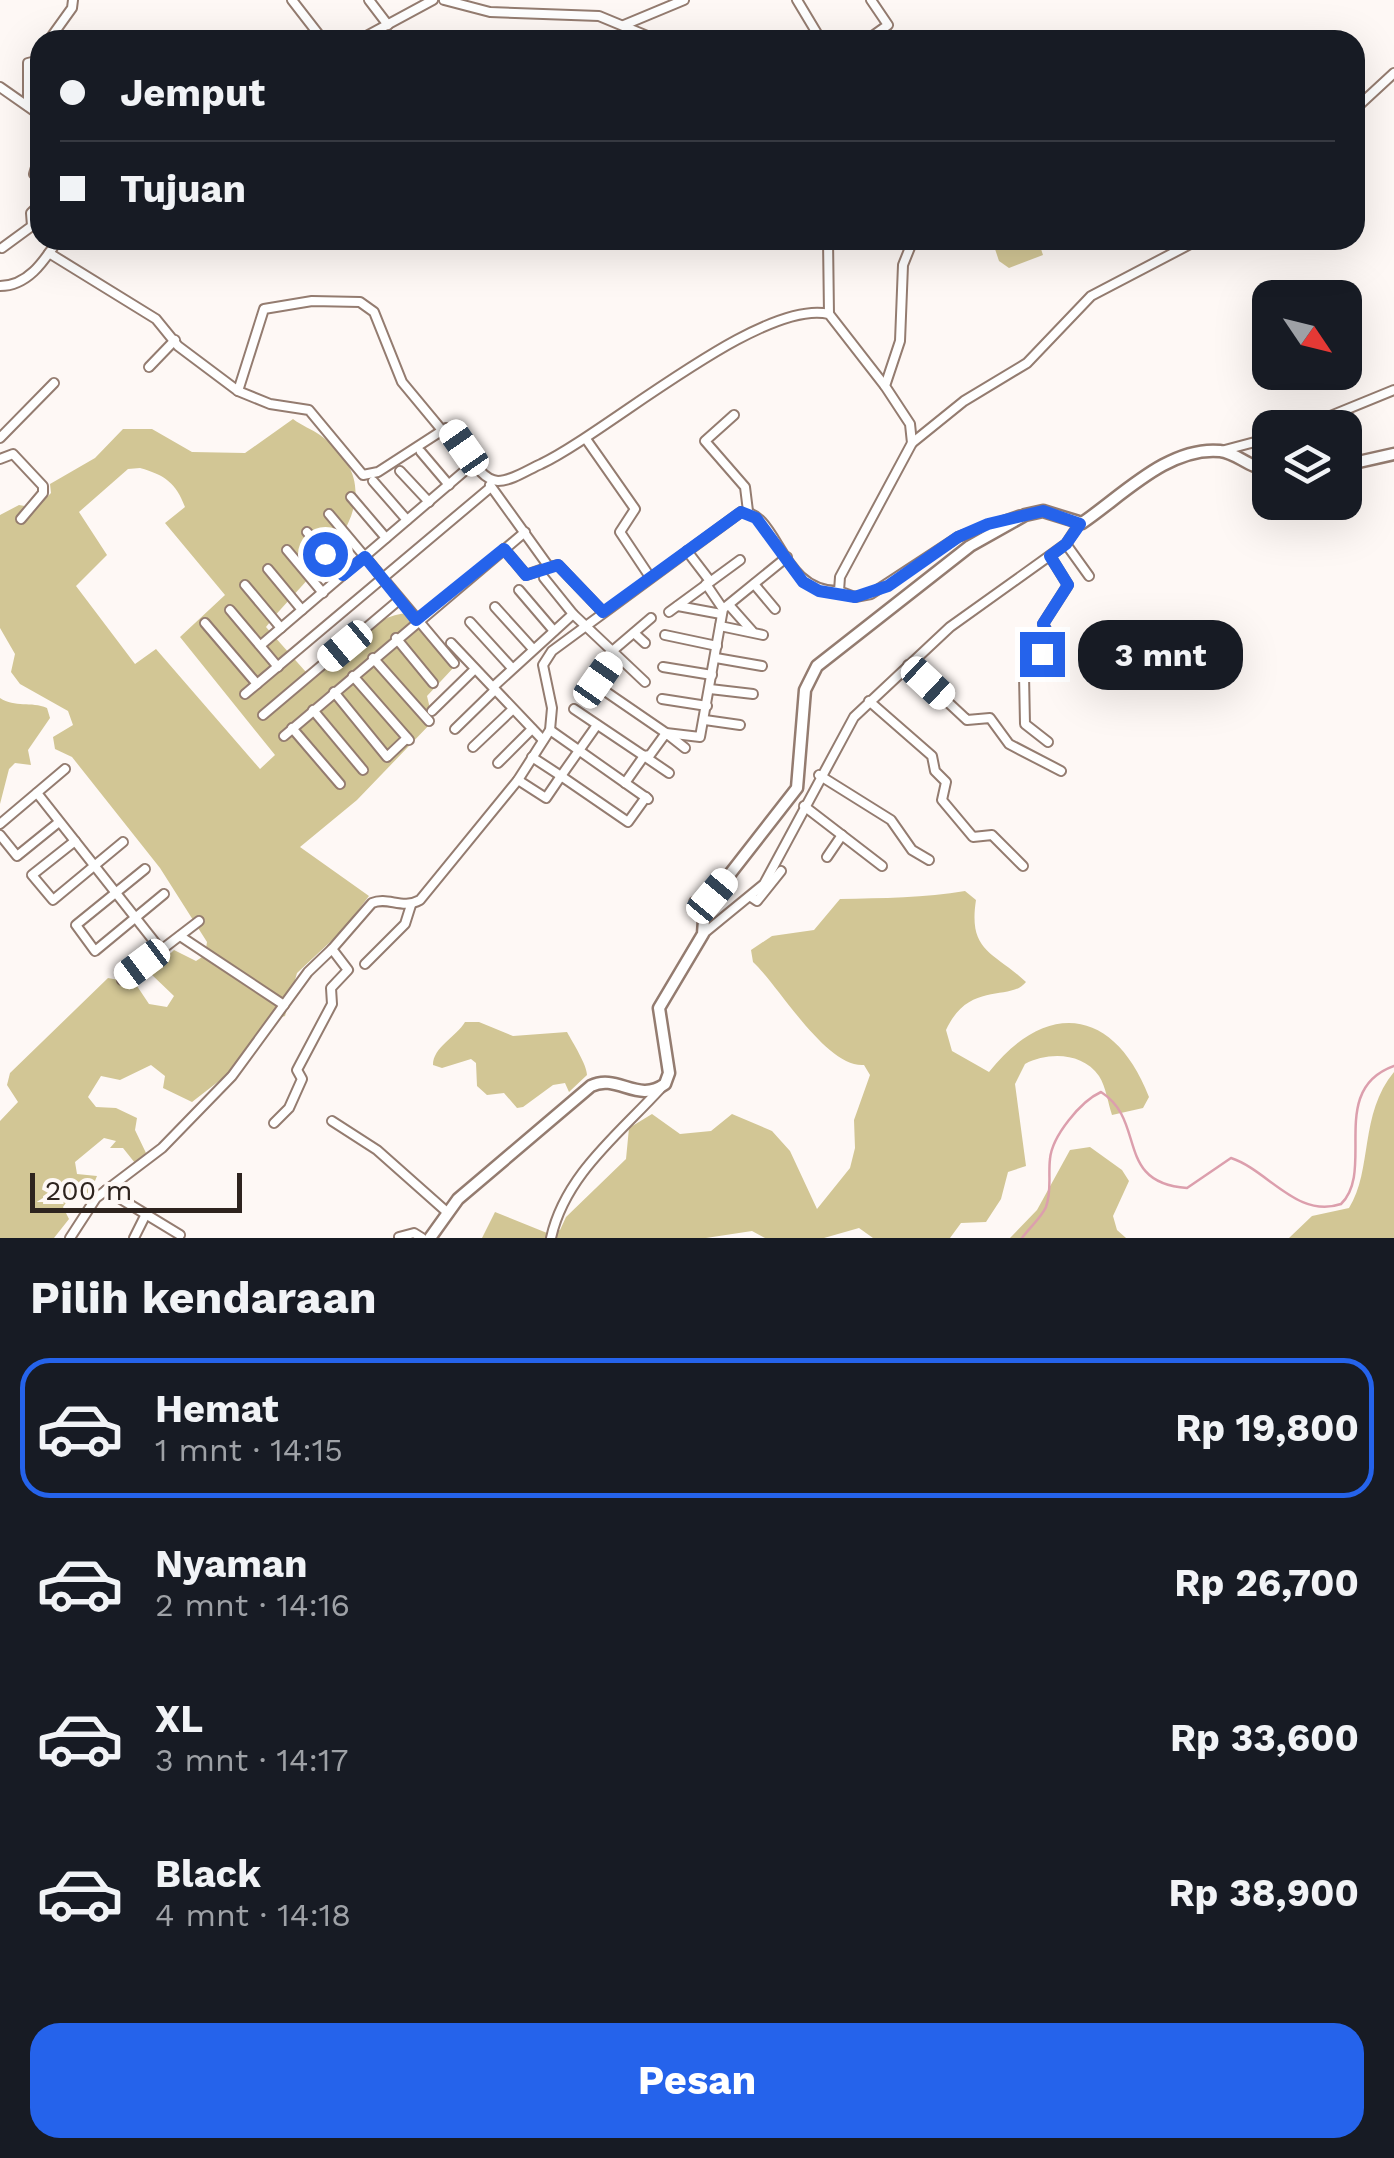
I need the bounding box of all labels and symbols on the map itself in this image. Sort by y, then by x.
north arrow [1252,280,1362,390]
car [435,415,493,481]
route start [303,532,348,577]
car [312,615,378,677]
callout: 3 mnt [1077,619,1242,689]
route end [1020,632,1065,677]
car [569,647,627,713]
car [896,652,960,714]
car [681,863,743,929]
car [109,934,175,994]
scale bar [30,1168,242,1212]

